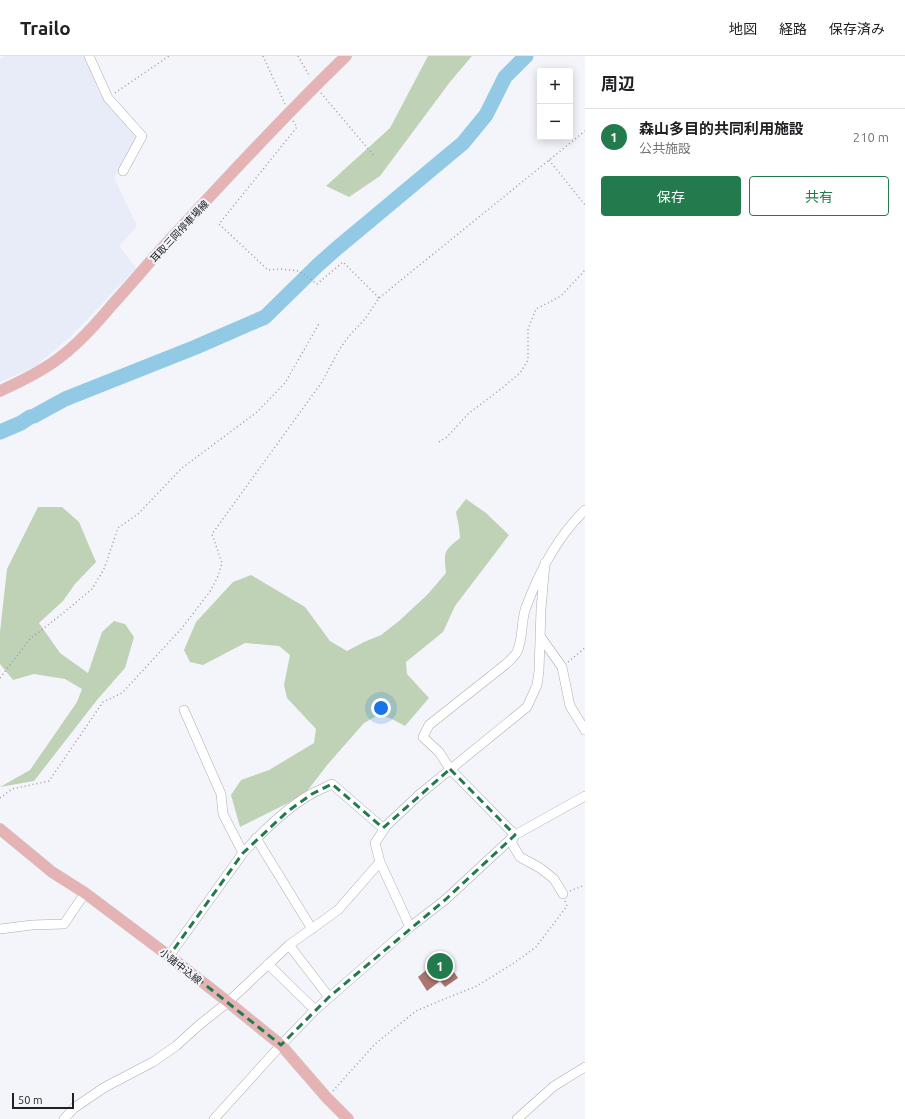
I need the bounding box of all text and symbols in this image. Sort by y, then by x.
text: Trailo [20,17,71,39]
text: 地図 [729,21,757,37]
text: 経路 [779,21,807,37]
text: 保存済み [829,21,885,37]
map controls [537,68,573,140]
button: + [537,68,573,104]
text: 周辺 [601,74,635,93]
button: − [537,104,573,140]
text: 森山多目的共同利用施設 [639,120,804,137]
text: 1 [610,130,618,144]
text: 210 m [853,130,889,144]
text: 公共施設 [639,141,691,155]
button: 保存 [601,176,741,216]
button: 共有 [749,176,889,216]
street label: 耳取三岡停車場線 [148,198,211,264]
your location [371,698,391,718]
street label: 小諸中込線 [158,947,204,986]
pin: 1 [427,951,453,981]
scale bar [12,1091,74,1110]
text: 50 m [18,1094,42,1106]

